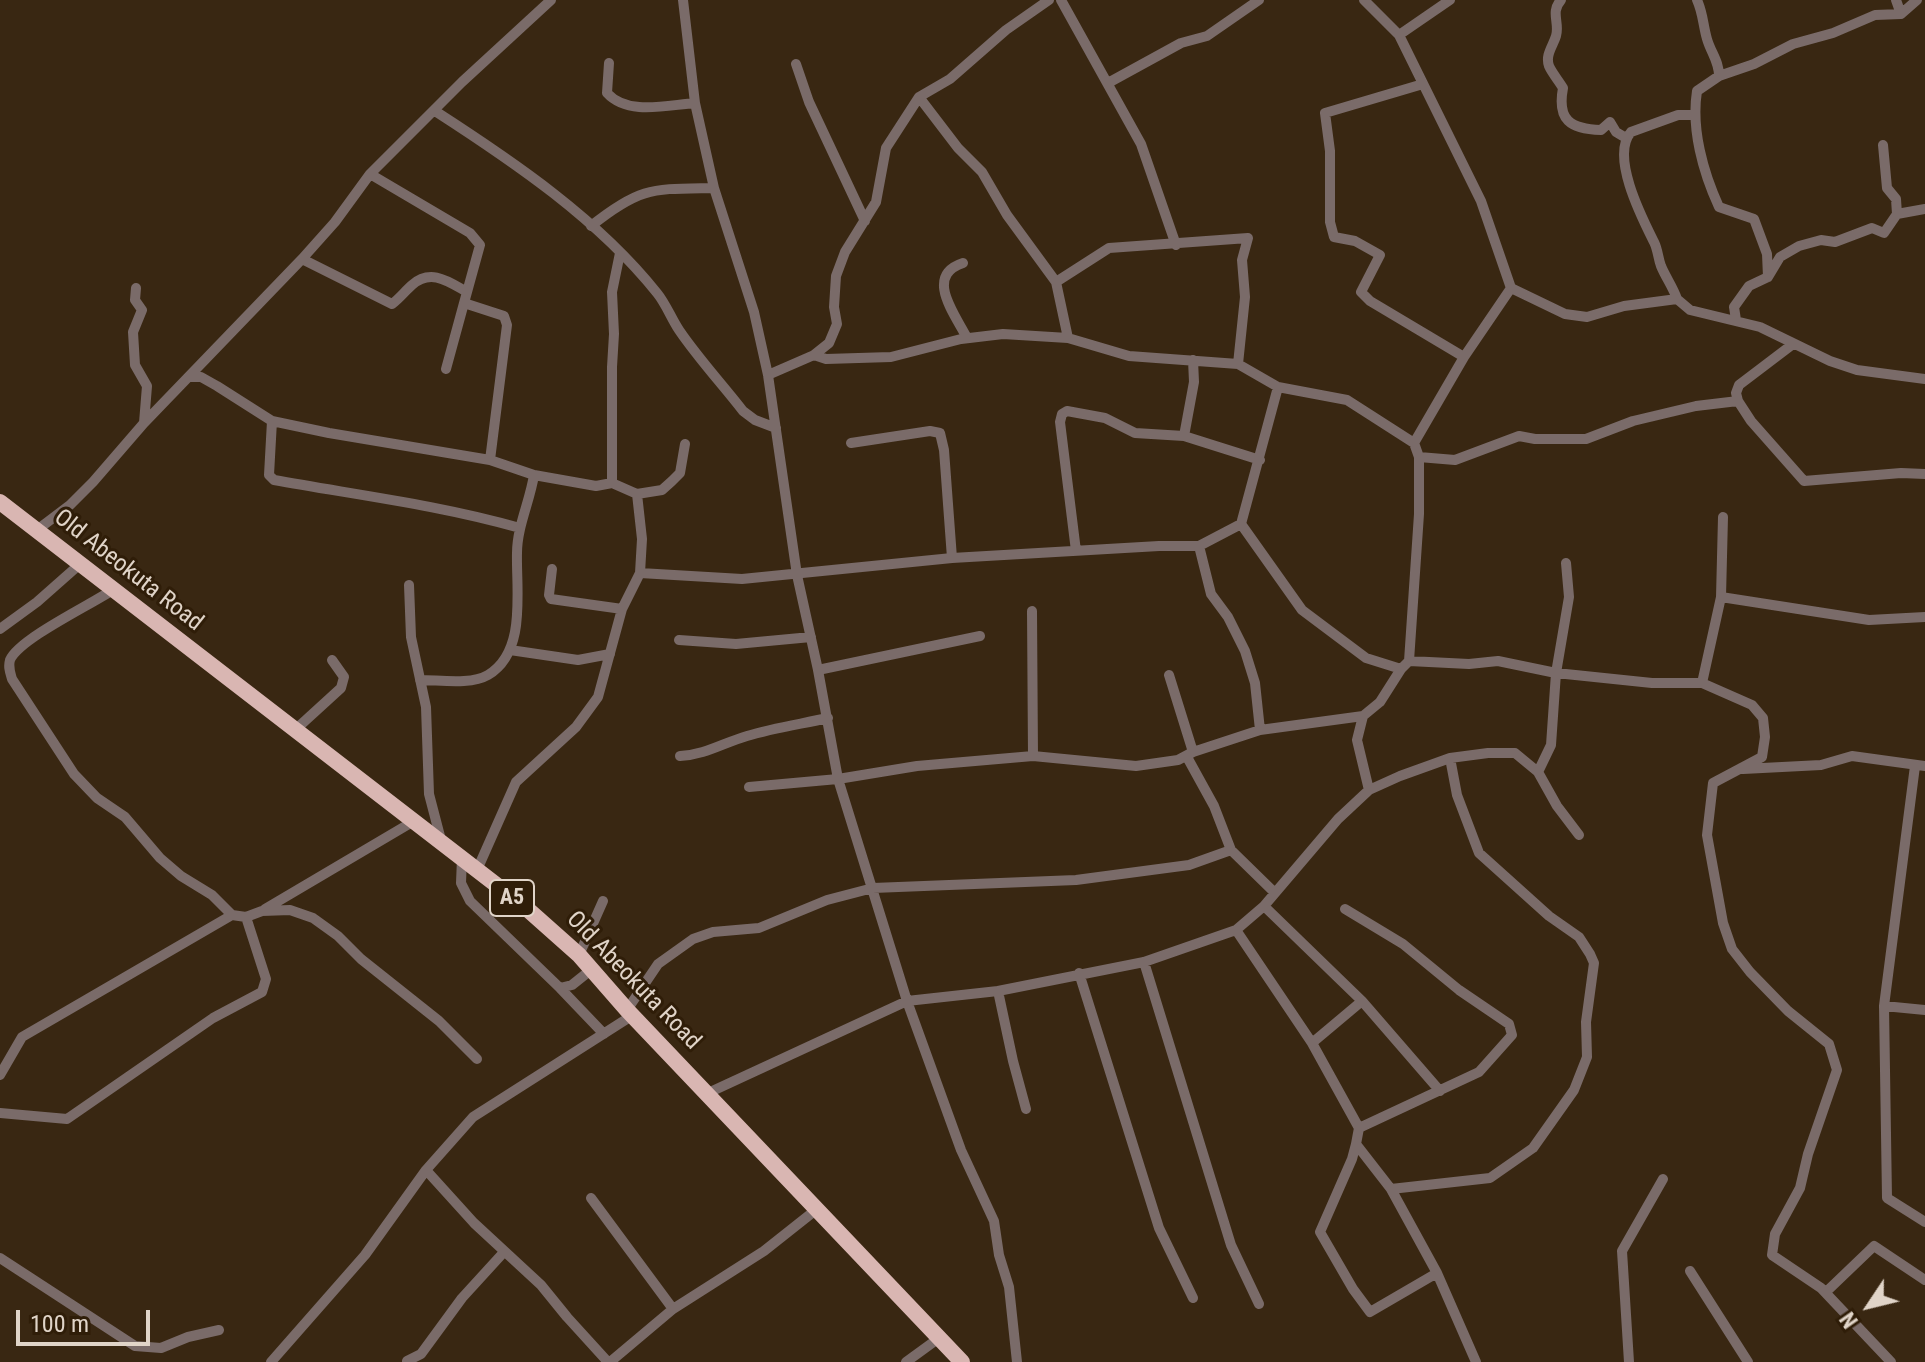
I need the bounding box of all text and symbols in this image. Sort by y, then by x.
street label: Old Abeokuta Road [48,504,208,638]
road number: A5 [490,880,534,916]
street label: Old Abeokuta Road [560,906,706,1056]
north arrow [1829,1266,1909,1346]
scale bar [20,1294,154,1344]
text: N [1835,1307,1863,1333]
text: 100 m [30,1310,89,1338]

